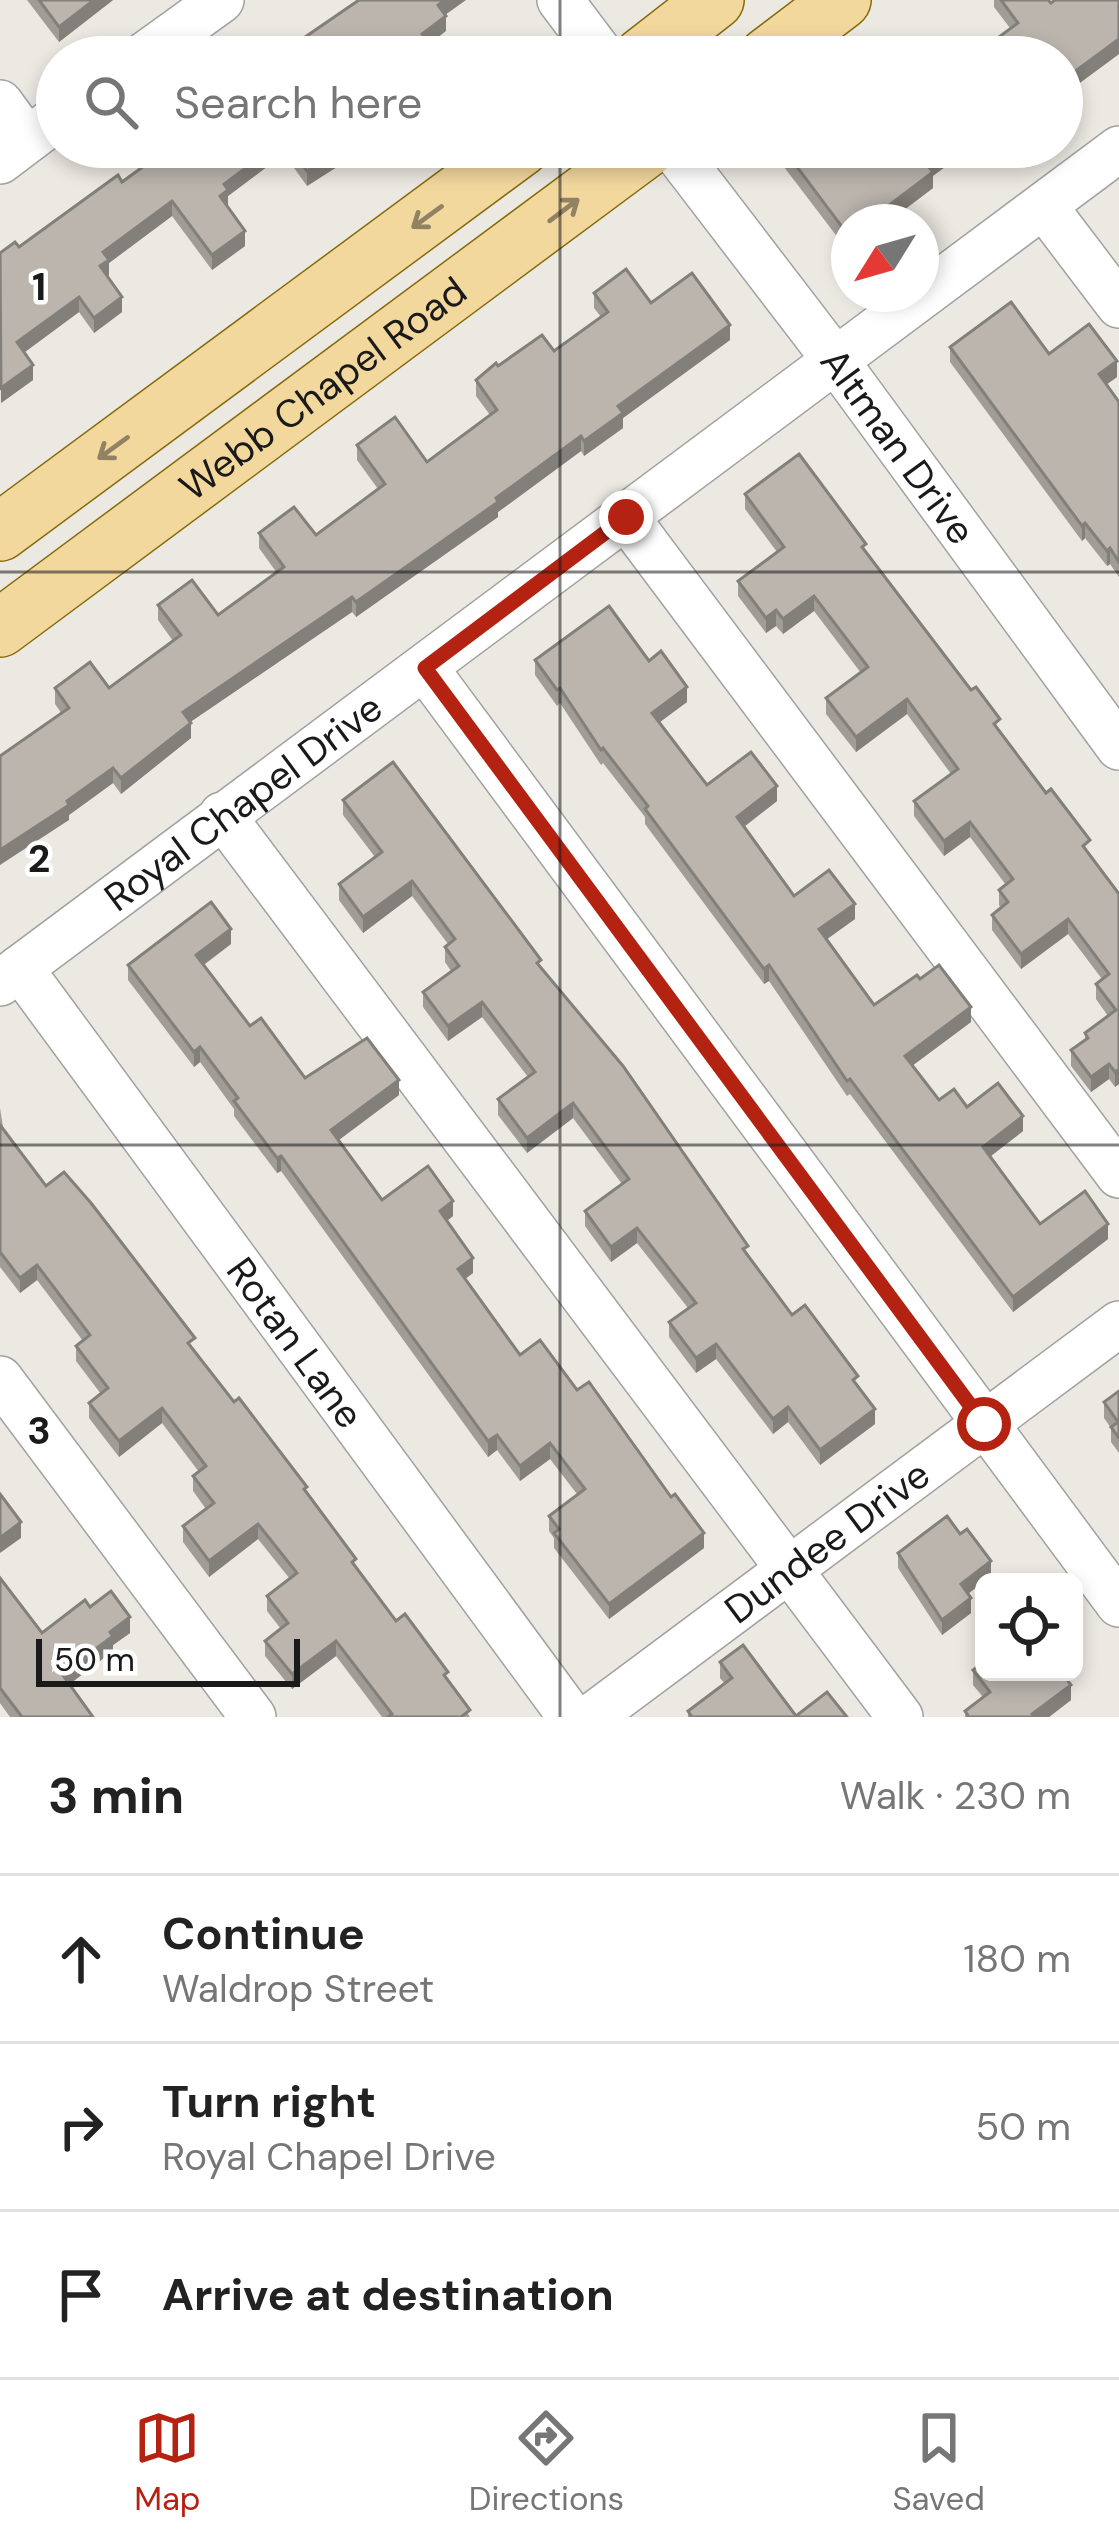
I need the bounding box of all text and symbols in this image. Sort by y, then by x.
search box [36,36,1083,168]
icon: search [78,69,144,135]
text: Search here [174,73,422,132]
one-way arrow [547,198,579,224]
one-way arrow [411,203,444,229]
north arrow [831,204,939,312]
text: 1 [32,261,46,312]
street label: Webb Chapel Road [169,265,477,512]
street label: Altman Drive [809,338,987,555]
one-way arrow [97,435,130,461]
route end [599,490,653,544]
street label: Royal Chapel Drive [94,682,392,923]
text: 2 [28,833,50,884]
street label: Rotan Lane [215,1247,375,1439]
route start [957,1397,1011,1451]
text: 3 [27,1405,51,1456]
street label: Dundee Drive [714,1449,940,1635]
map controls [975,1573,1083,1681]
button: locate [975,1573,1083,1681]
scale bar [36,1633,300,1686]
text: 50 m [54,1638,135,1681]
text: 3 min [48,1762,184,1829]
text: Walk · 230 m [840,1770,1071,1821]
text: Continue [162,1904,365,1963]
icon: ahead [48,1926,114,1992]
text: 180 m [963,1933,1071,1984]
text: Waldrop Street [162,1963,434,2014]
text: Turn right [162,2072,376,2131]
icon: right [48,2094,114,2160]
text: 50 m [975,2101,1071,2152]
text: Royal Chapel Drive [162,2131,496,2182]
icon: arrive [48,2262,114,2328]
text: Arrive at destination [162,2265,614,2324]
tab: Map [134,2405,201,2520]
tab: Directions [469,2405,624,2520]
tab: Saved [892,2405,985,2520]

